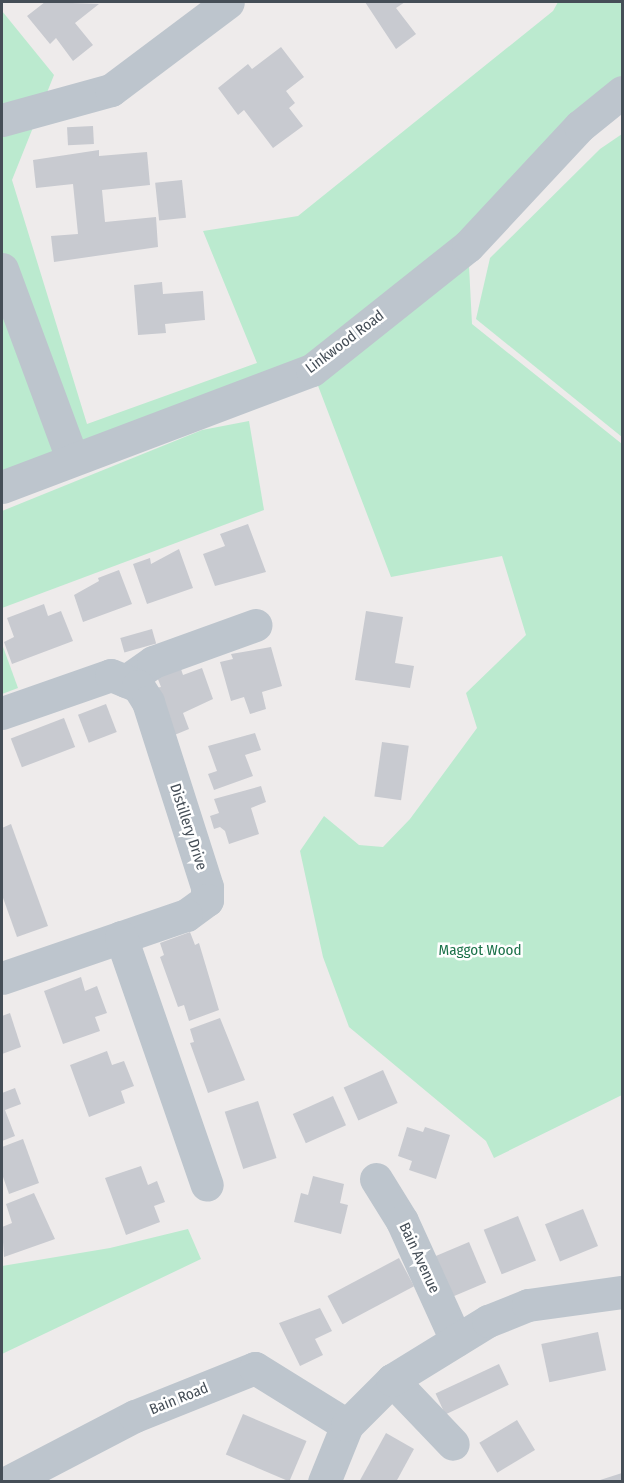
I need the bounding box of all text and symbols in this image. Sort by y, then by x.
street label: Linkwood Road [302,307,388,377]
street label: Distillery Drive [166,781,210,873]
park label: Maggot Wood [439,942,521,960]
street label: Bain Avenue [395,1220,443,1296]
street label: Bain Road [147,1379,211,1419]

